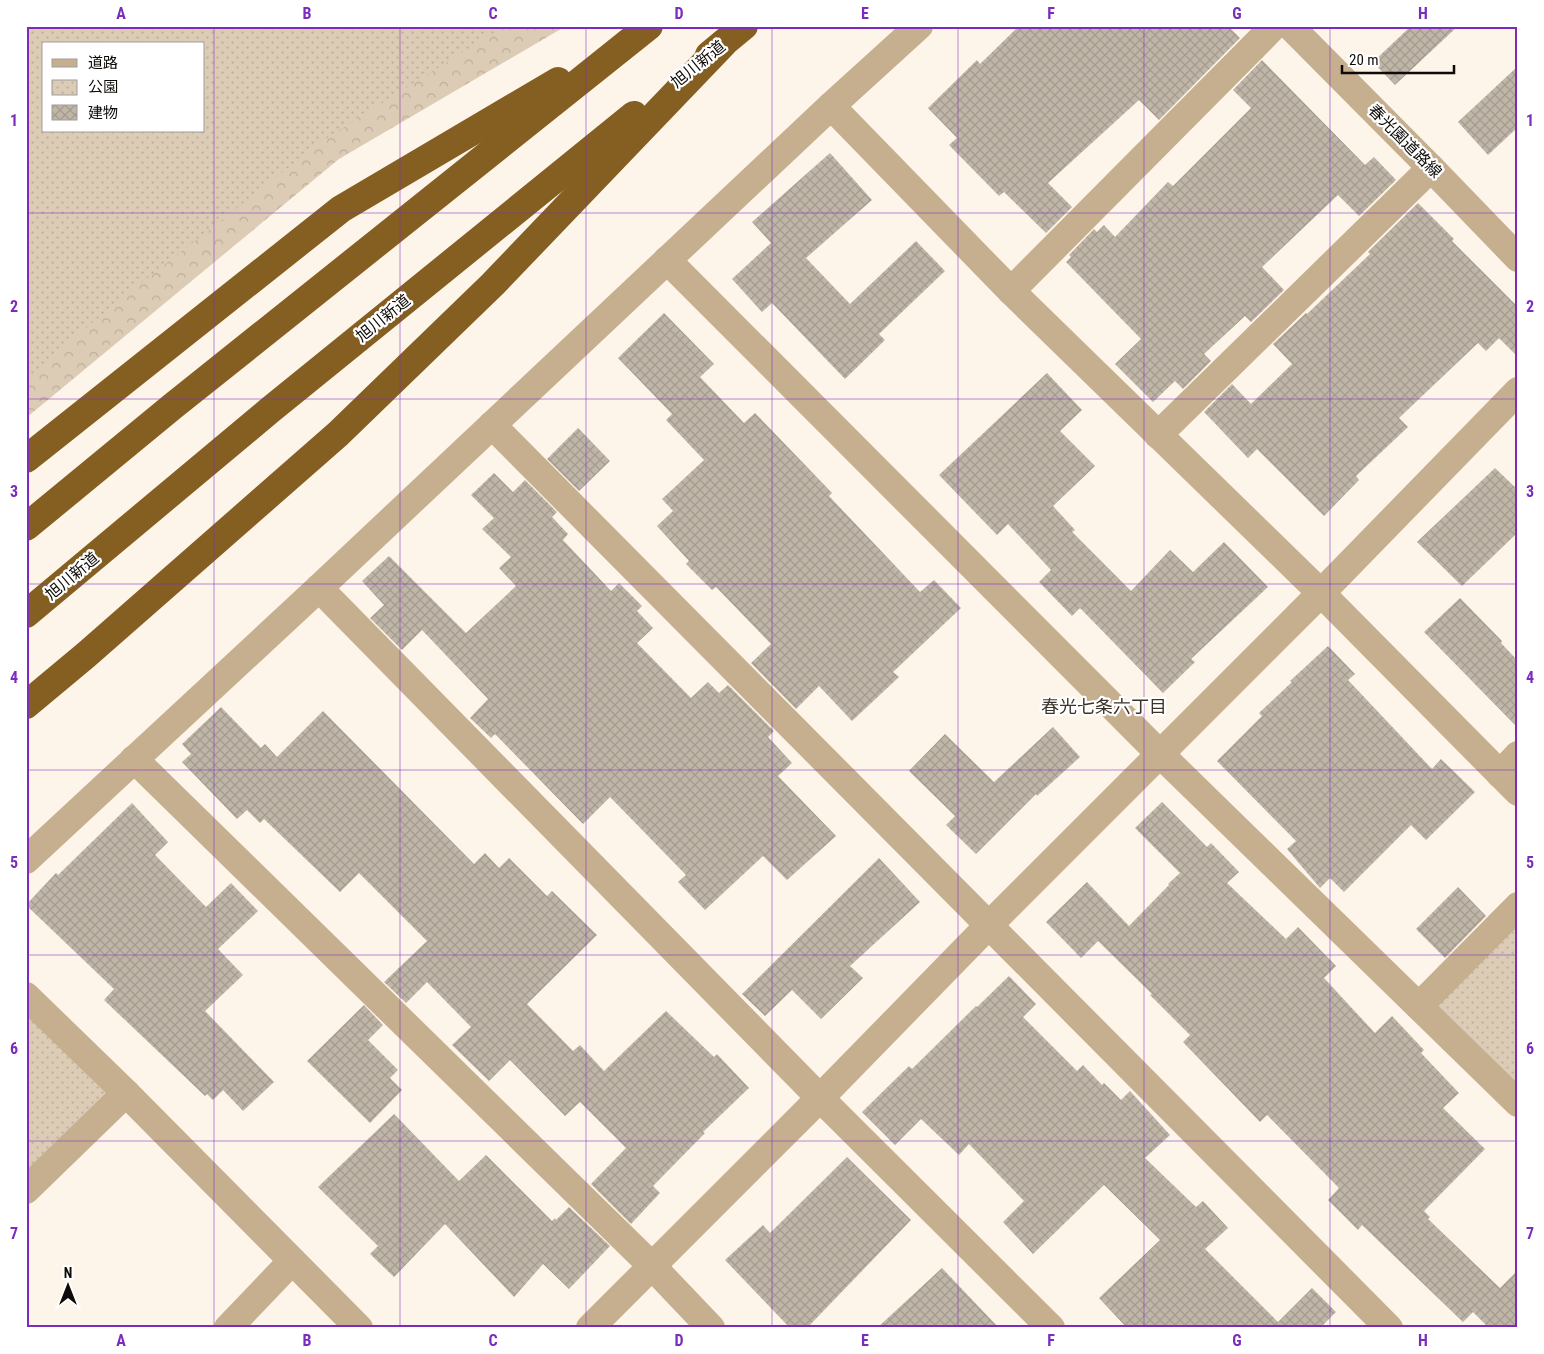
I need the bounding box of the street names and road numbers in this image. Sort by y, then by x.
street label: 旭川新道 [667,36,729,92]
street label: 春光園道路線 [1364,100,1446,182]
street label: 旭川新道 [352,290,414,346]
street label: 旭川新道 [41,548,103,604]

